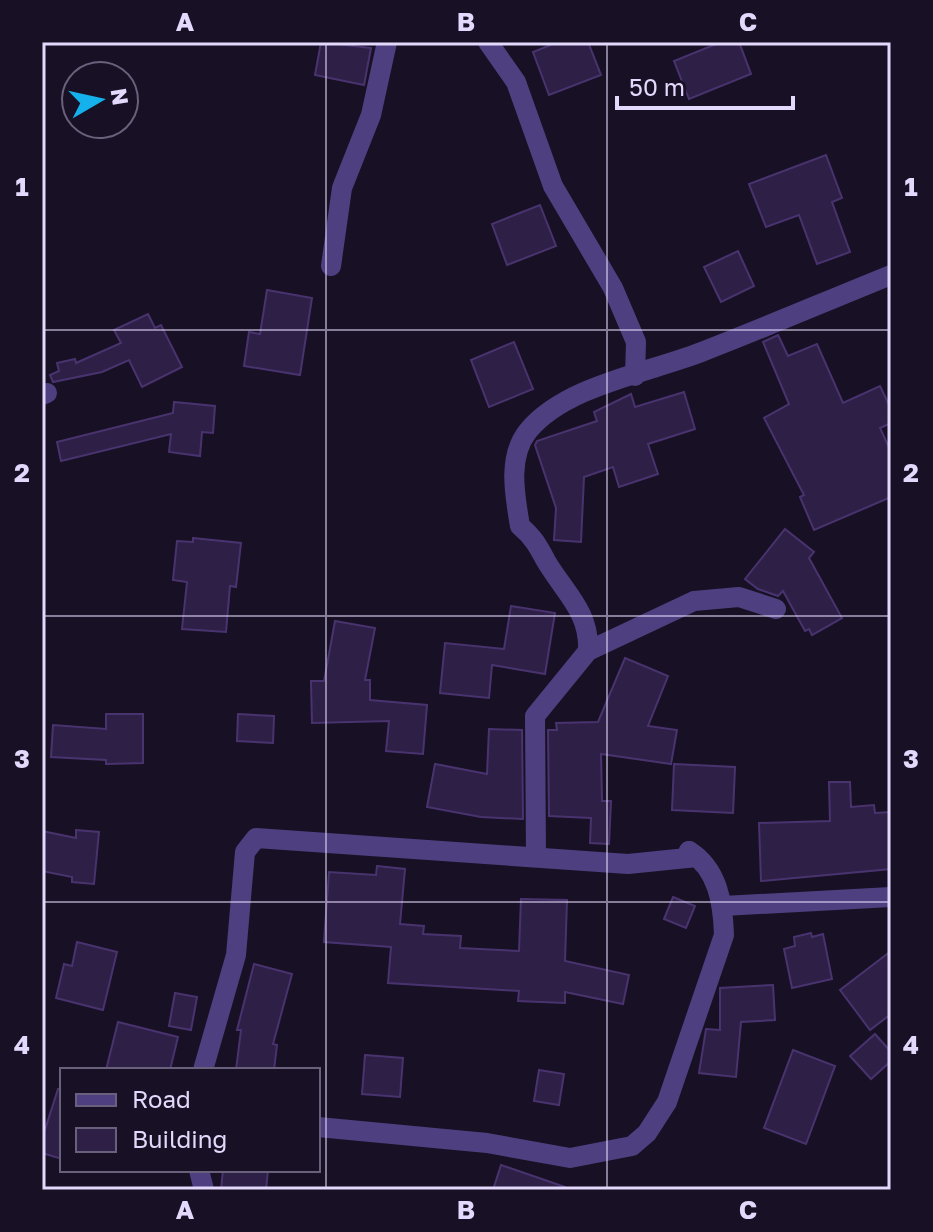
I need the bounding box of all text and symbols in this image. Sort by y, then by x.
text: A [176,6,195,37]
text: B [457,6,475,37]
text: C [739,6,757,37]
north arrow [60,60,140,140]
scale bar [617,60,793,110]
text: 50 m [629,72,685,101]
text: N [106,86,135,107]
text: 1 [15,171,29,202]
text: 1 [904,171,918,202]
text: 2 [14,457,30,488]
text: 2 [903,457,919,488]
text: 3 [14,743,30,774]
text: 3 [903,743,919,774]
text: 4 [14,1029,30,1060]
text: 4 [903,1029,919,1060]
legend [60,1068,320,1172]
text: Road [132,1084,191,1113]
text: Building [132,1124,227,1153]
text: A [176,1194,195,1225]
text: B [457,1194,475,1225]
text: C [739,1194,757,1225]

